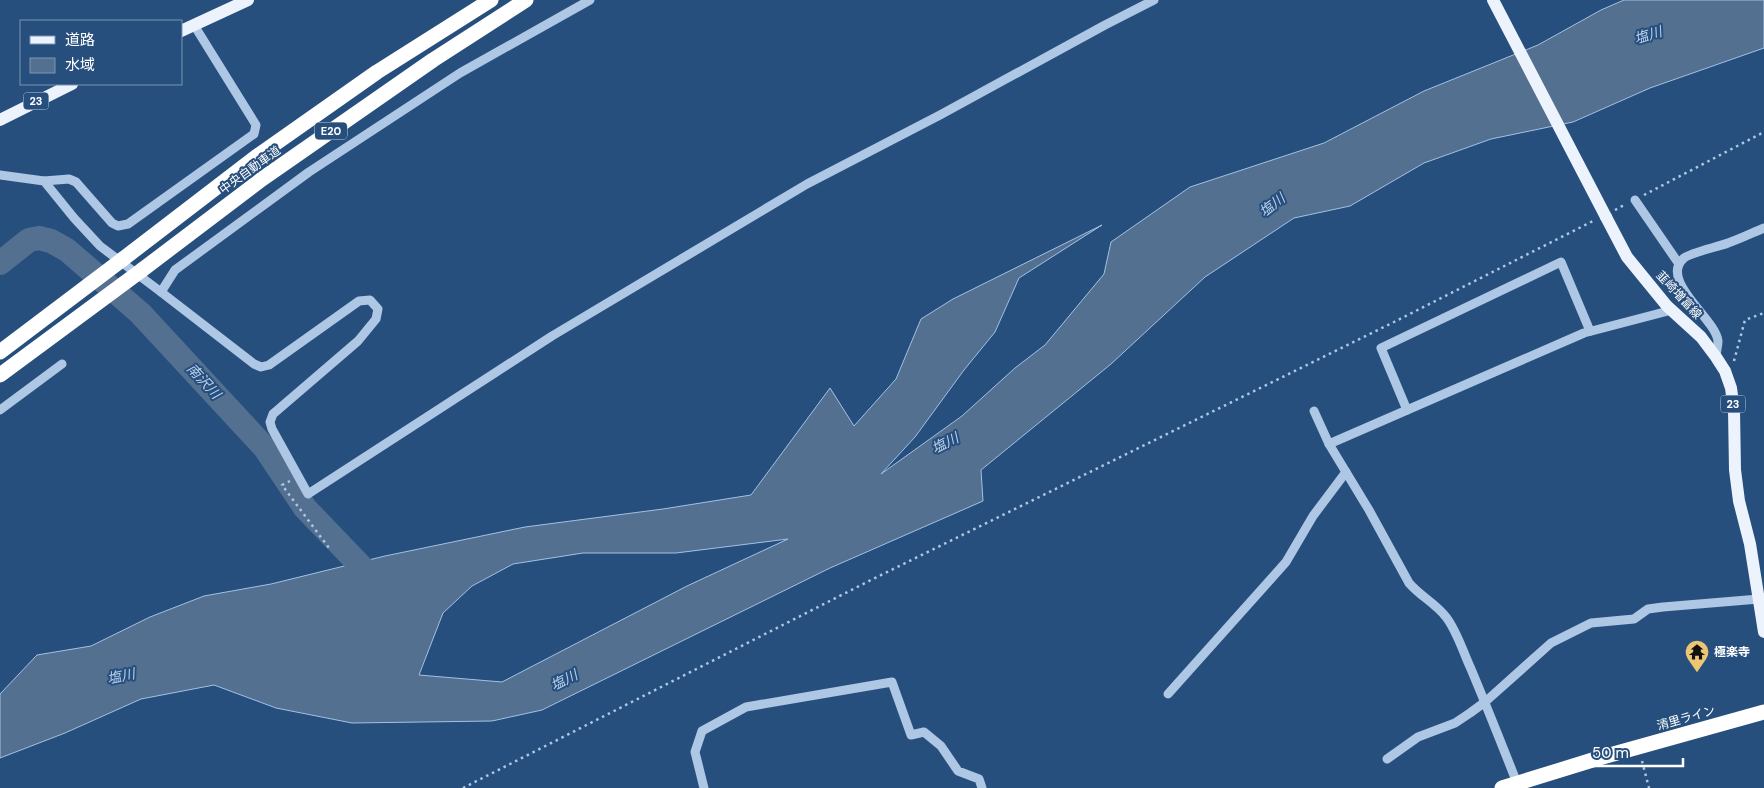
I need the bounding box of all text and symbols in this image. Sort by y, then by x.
legend [20,20,182,85]
water label: 塩川 [1632,22,1666,48]
text: 道路 [65,30,95,50]
text: 水域 [65,55,95,75]
road number: 23 [24,92,48,110]
road number: E20 [315,122,347,140]
street label: 中央自動車道 [216,142,284,198]
water label: 塩川 [1255,188,1290,221]
street label: 韮崎増富線 [1653,268,1705,322]
water label: 南沢川 [183,360,226,404]
road number: 23 [1720,396,1746,412]
water label: 塩川 [928,428,963,457]
temple icon: 極楽寺 [1684,639,1710,673]
place label: 極楽寺 [1714,644,1750,660]
water label: 塩川 [105,664,139,688]
water label: 塩川 [547,665,582,694]
street label: 清里ライン [1655,702,1717,734]
scale bar [1584,736,1683,768]
text: 50 m [1592,743,1629,763]

